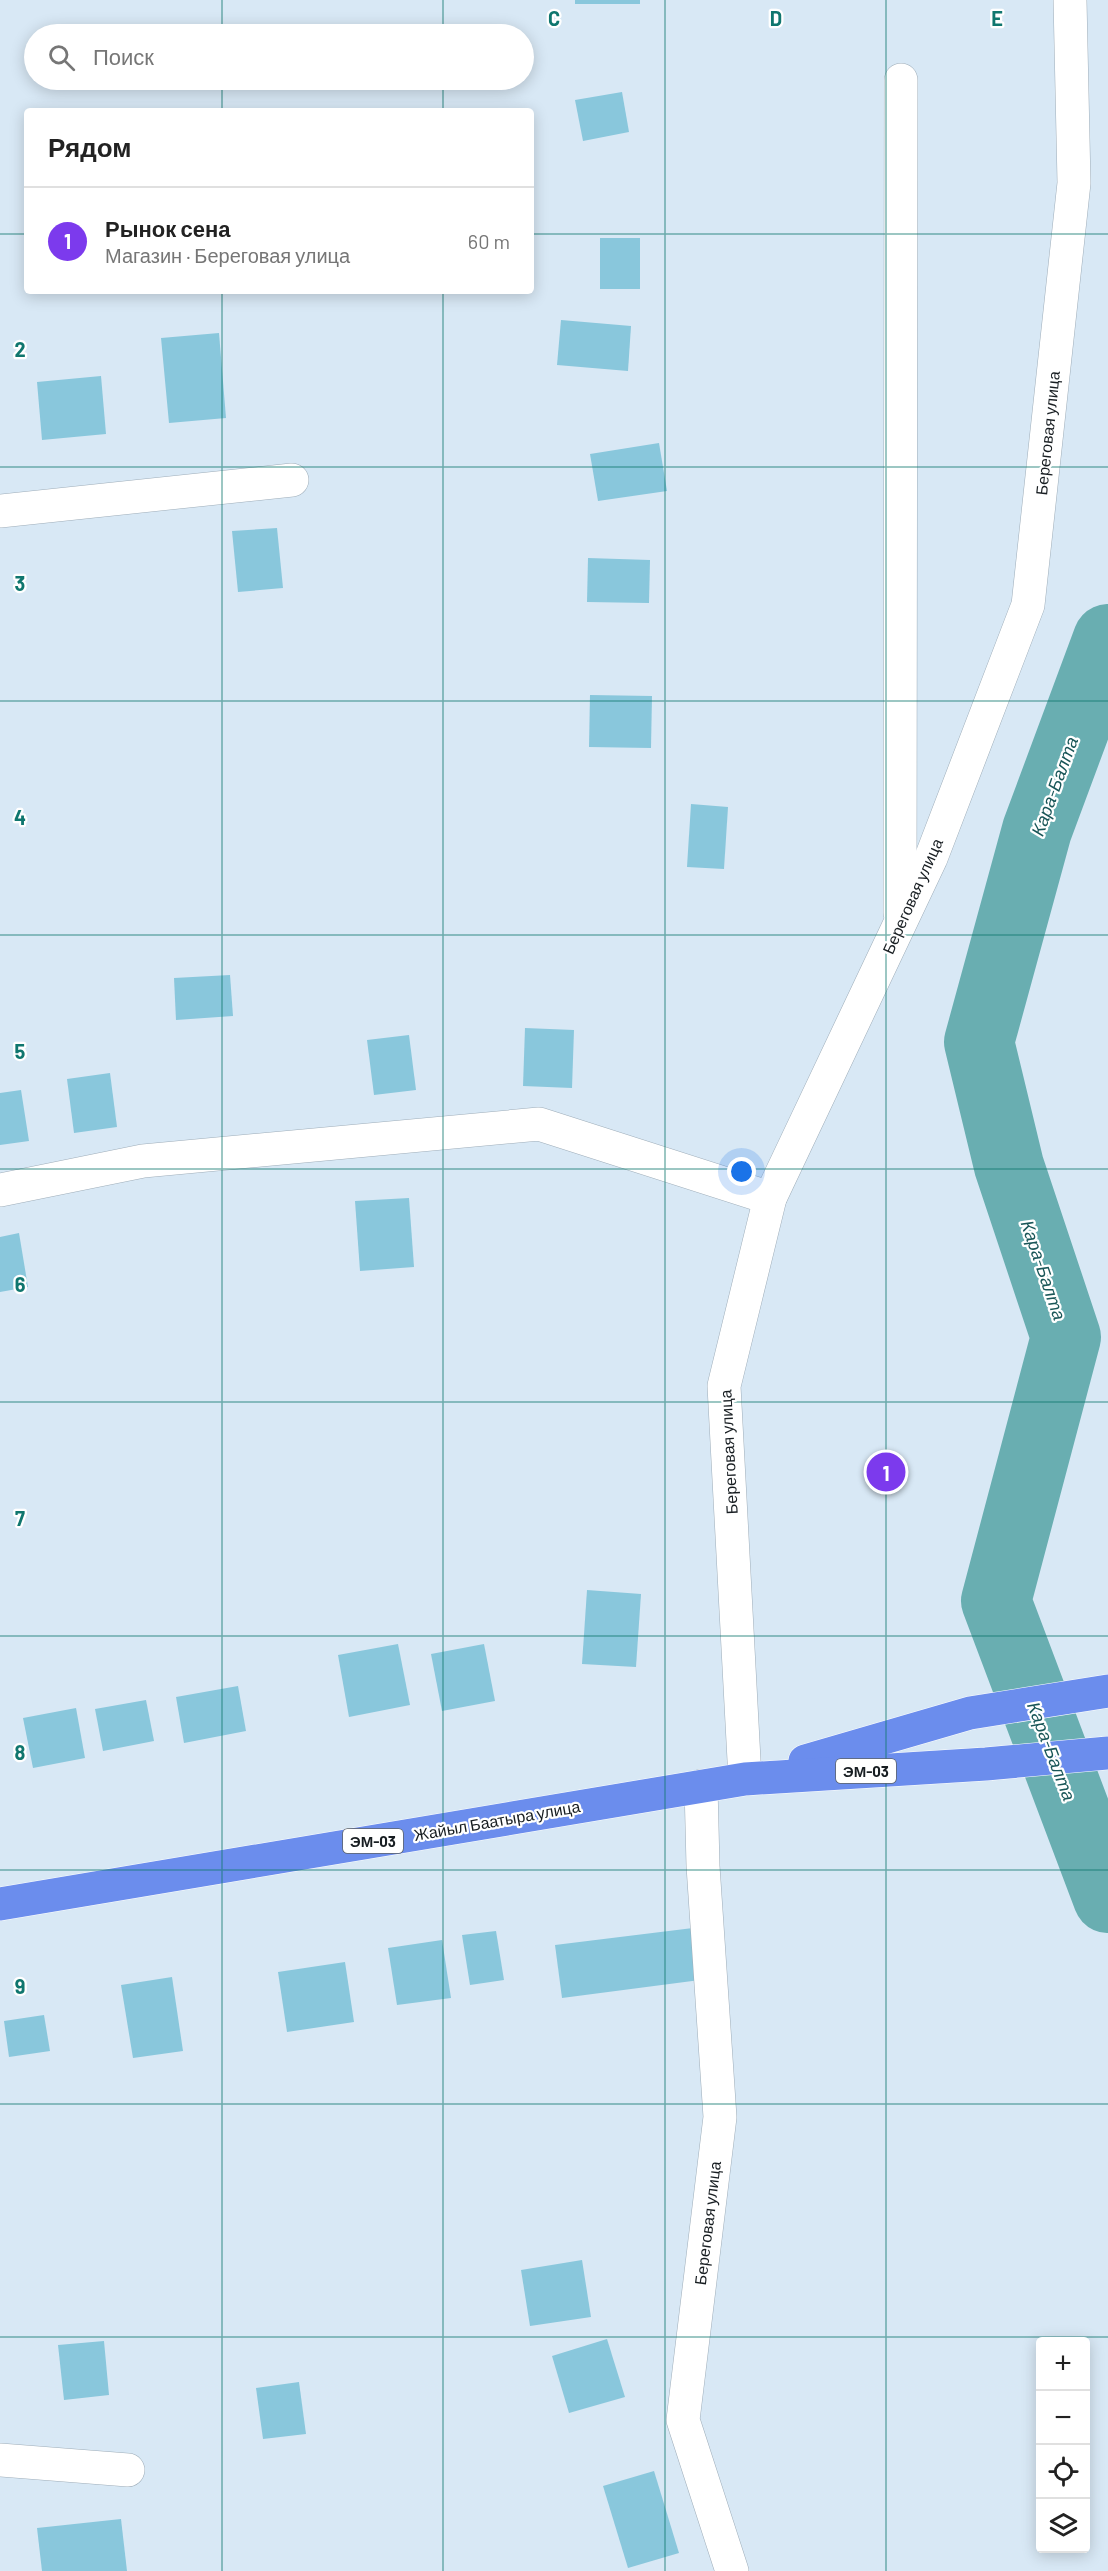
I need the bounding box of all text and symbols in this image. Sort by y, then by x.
text: C [548,6,560,30]
text: D [770,6,782,30]
text: E [991,6,1003,30]
search box [24,24,534,90]
icon: search [45,41,78,74]
text: Поиск [93,43,154,69]
text: Рядом [48,131,131,162]
text: Рынок сена [105,215,231,241]
text: 1 [64,229,71,253]
text: 60 m [468,229,510,253]
text: Магазин · Береговая улица [105,243,350,267]
text: 2 [14,337,26,361]
street label: Береговая улица [1031,370,1063,496]
text: 3 [15,571,25,595]
water label: Кара-Балта [1026,733,1082,839]
text: 4 [14,805,26,829]
street label: Береговая улица [878,835,946,957]
text: 5 [15,1039,26,1063]
your location [727,1157,756,1186]
water label: Кара-Балта [1017,1217,1071,1323]
text: 6 [15,1272,26,1296]
street label: Береговая улица [715,1389,741,1515]
pin: 1 [866,1450,906,1494]
text: 7 [15,1506,25,1530]
water label: Кара-Балта [1023,1699,1081,1803]
text: 8 [15,1740,26,1764]
road number: ЭМ-03 [836,1759,896,1783]
street label: Жайыл Баатыра улица [412,1796,582,1844]
road number: ЭМ-03 [343,1829,403,1853]
text: 9 [15,1974,25,1998]
street label: Береговая улица [690,2160,724,2286]
map controls [1036,2337,1090,2553]
button: + [1036,2337,1090,2391]
button: − [1036,2391,1090,2445]
button: locate [1036,2445,1090,2499]
button: layers [1036,2499,1090,2553]

